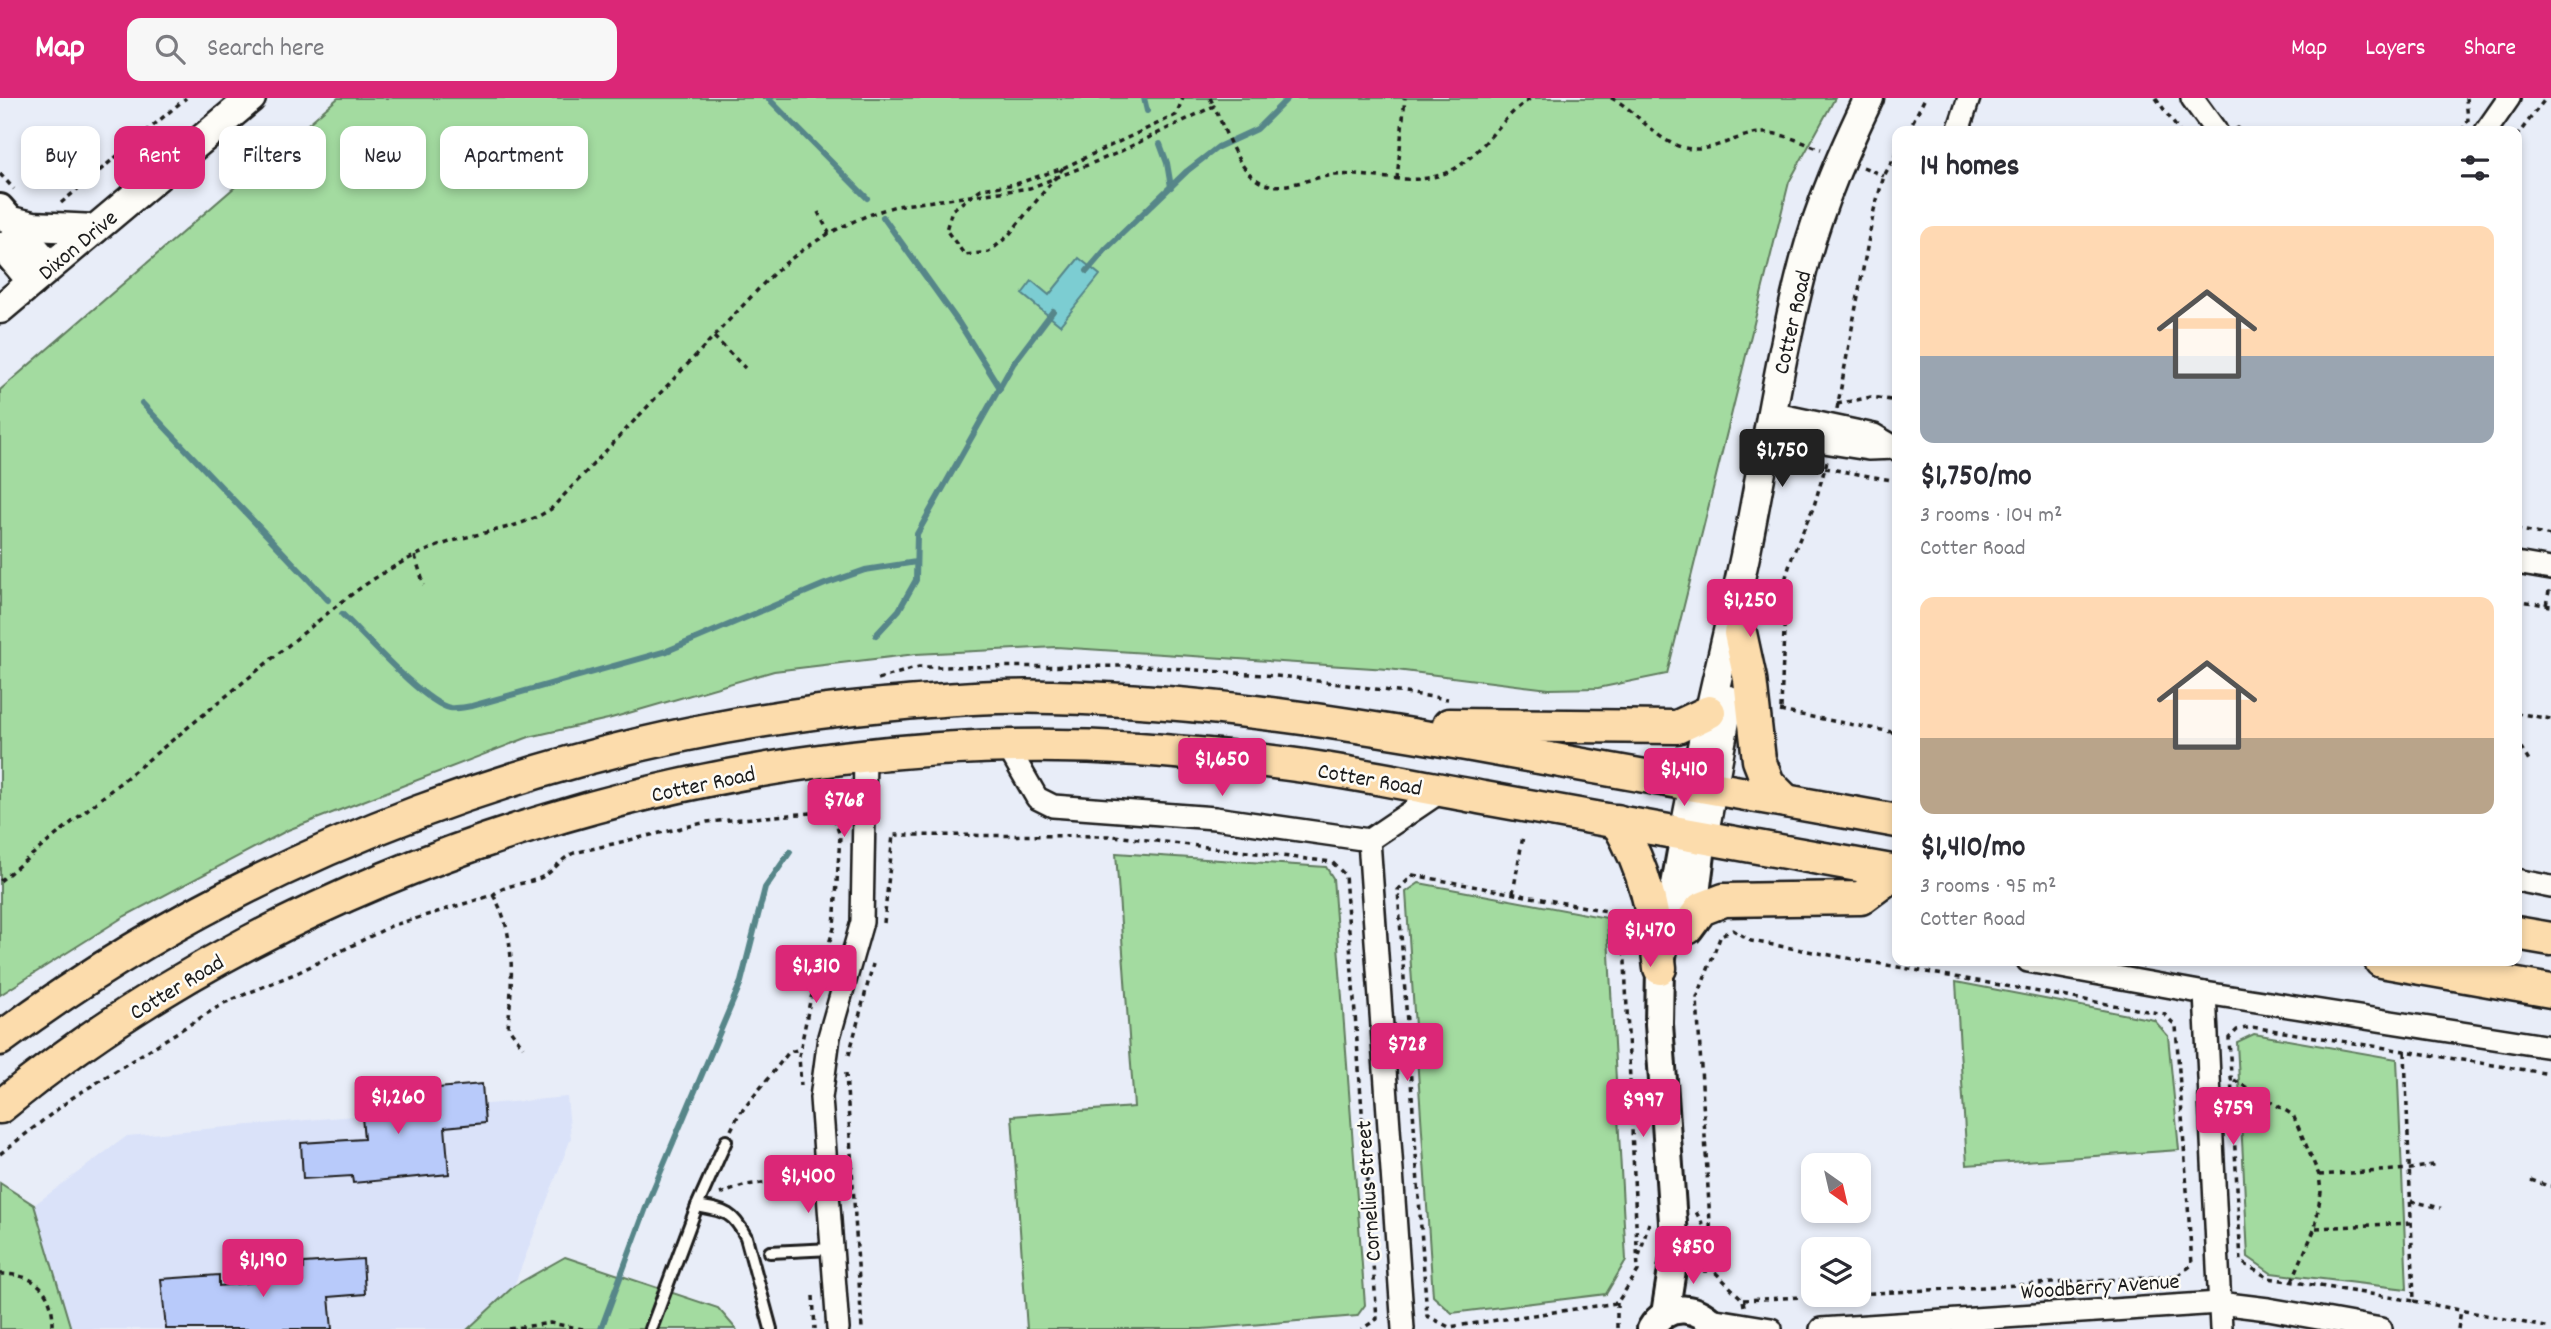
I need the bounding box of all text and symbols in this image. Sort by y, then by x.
search box [127,18,617,81]
text: Map [35,26,85,73]
icon: search [151,30,189,68]
text: Search here [207,31,325,68]
text: Map [2291,32,2327,66]
text: Layers [2365,32,2426,66]
text: Share [2464,32,2516,66]
chip: Buy [21,126,100,189]
chip: Rent [114,126,205,189]
chip: Filters [219,126,326,189]
chip: New [340,126,426,189]
chip: Apartment [440,126,588,189]
text: 14 homes [1920,147,2019,190]
icon: filters [2456,149,2494,187]
street label: Dixon Drive [32,203,126,290]
street label: Cotter Road [1766,268,1822,378]
icon: home [2144,271,2270,397]
pin: $1,750 [1725,430,1839,489]
text: $1,750 [1755,435,1809,468]
text: $1,750/mo [1920,457,2032,500]
text: 3 rooms · 104 m² [1920,500,2062,533]
text: Cotter Road [1920,533,2026,566]
pin: $1,250 [1693,580,1807,639]
text: $1,250 [1723,585,1777,618]
icon: home [2144,642,2270,768]
pin: $1,650 [1165,738,1279,798]
text: $1,650 [1194,744,1250,777]
pin: $1,410 [1627,748,1741,808]
text: $1,410 [1660,754,1708,787]
street label: Cotter Road [1315,756,1424,807]
street label: Cotter Road [649,759,759,814]
pin: $768 [803,780,885,839]
text: $768 [824,785,864,818]
text: $1,410/mo [1920,828,2025,871]
text: 3 rooms · 95 m² [1920,871,2056,904]
text: Cotter Road [1920,904,2026,937]
pin: $1,470 [1593,910,1707,969]
text: $1,470 [1624,915,1676,948]
pin: $1,310 [759,946,873,1005]
street label: Cotter Road [124,948,232,1030]
text: $1,310 [792,951,840,984]
pin: $728 [1366,1024,1448,1083]
text: $728 [1387,1029,1427,1062]
pin: $1,260 [341,1076,455,1136]
pin: $997 [1602,1080,1684,1139]
text: $1,260 [371,1082,425,1115]
text: $997 [1622,1085,1664,1118]
pin: $759 [2192,1088,2274,1147]
text: $759 [2212,1093,2254,1126]
street label: Cornelius Street [1349,1119,1392,1262]
north arrow [1801,1153,1871,1223]
map controls [1801,1153,1871,1307]
pin: $1,400 [751,1156,865,1215]
text: $1,400 [780,1161,836,1194]
pin: $850 [1652,1226,1734,1286]
text: $850 [1671,1232,1715,1265]
button: layers [1801,1237,1871,1307]
pin: $1,190 [206,1240,320,1299]
text: $1,190 [238,1245,288,1278]
street label: Woodberry Avenue [2020,1266,2181,1311]

